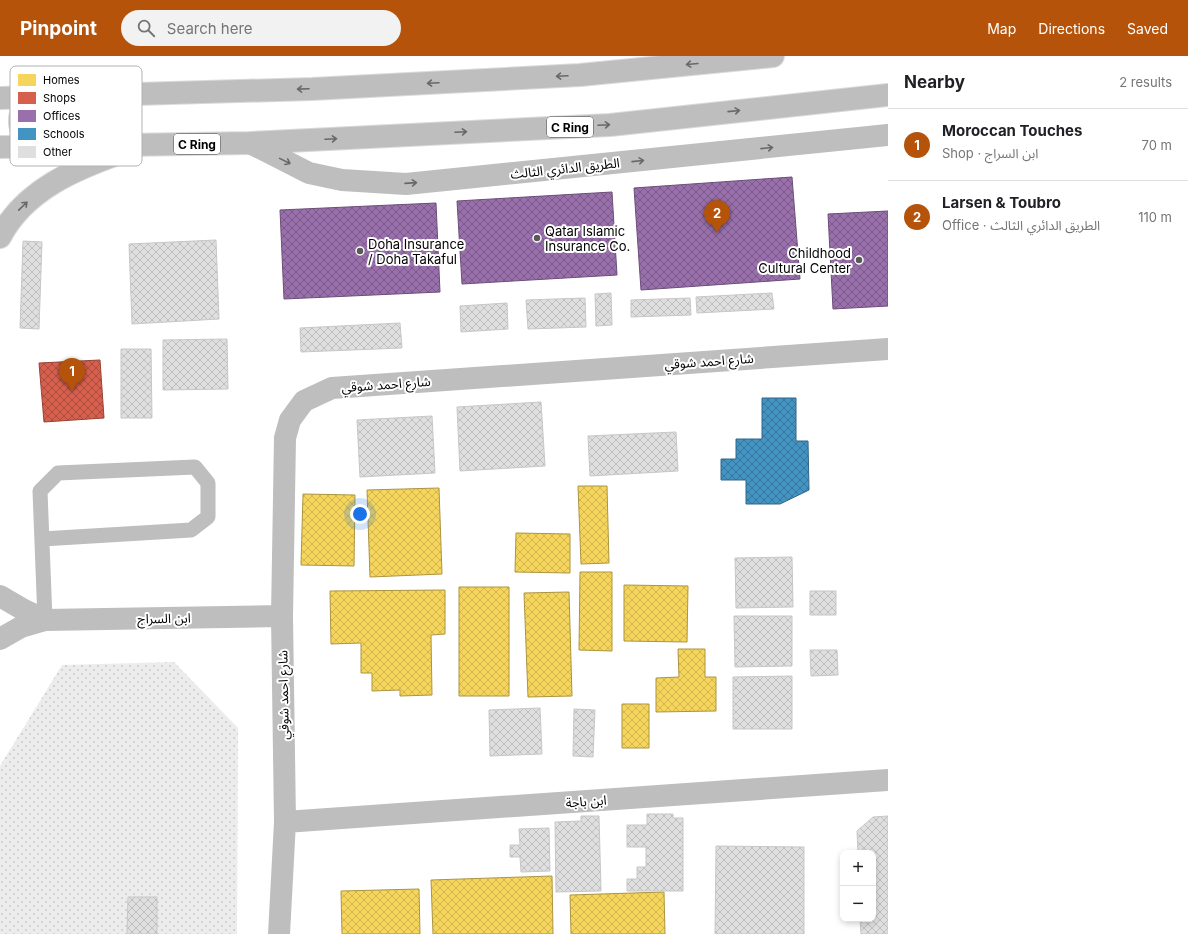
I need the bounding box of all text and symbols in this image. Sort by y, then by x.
search box [121,10,401,46]
text: Pinpoint [20,17,97,40]
icon: search [135,17,157,39]
text: Search here [167,19,253,38]
text: Map [987,20,1016,37]
text: Directions [1038,20,1105,37]
text: Saved [1127,20,1168,37]
one-way arrow [686,61,699,68]
legend [10,66,142,166]
one-way arrow [556,72,569,79]
text: Nearby [904,72,965,92]
text: Homes [43,73,80,87]
text: 2 results [1119,74,1172,90]
one-way arrow [427,79,440,86]
one-way arrow [297,85,310,93]
text: Shops [43,91,76,105]
one-way arrow [727,108,740,115]
text: Offices [43,109,80,123]
road number: C Ring [547,117,593,137]
one-way arrow [597,121,610,129]
text: Moroccan Touches [942,121,1082,140]
text: Schools [43,127,85,141]
one-way arrow [454,129,467,136]
road number: C Ring [174,134,220,154]
one-way arrow [324,135,337,143]
text: 1 [914,137,920,153]
text: 70 m [1142,137,1172,153]
one-way arrow [760,144,773,151]
text: Other [43,145,72,159]
text: Shop · ابن السراج [942,145,1038,161]
street label: الطريق الدائري الثالث [510,154,621,185]
one-way arrow [279,157,291,165]
one-way arrow [631,158,644,165]
one-way arrow [404,180,417,187]
text: Larsen & Toubro [942,193,1061,212]
pin: 2 [704,200,730,233]
one-way arrow [18,202,28,211]
text: 2 [913,209,921,225]
text: 110 m [1138,209,1172,225]
text: Office · الطريق الدائري الثالث [942,217,1100,233]
place label: Qatar Islamic Insurance Co. [545,223,630,254]
marker: Qatar Islamic Insurance Co. [532,233,542,243]
place label: Doha Insurance / Doha Takaful [368,236,464,267]
place label: Childhood Cultural Center [758,245,851,276]
marker: Doha Insurance / Doha Takaful [355,246,365,256]
marker: Childhood Cultural Center [854,255,864,265]
street label: شارع احمد شوقي [664,350,754,375]
pin: 1 [59,358,85,391]
street label: شارع احمد شوقي [341,373,431,398]
your location [350,504,370,524]
street label: ابن السراج [137,610,191,629]
street label: شارع احمد شوقي [274,650,295,740]
street label: ابن باجة [565,792,607,811]
map controls [840,850,876,922]
button: + [840,850,876,886]
button: − [840,886,876,922]

